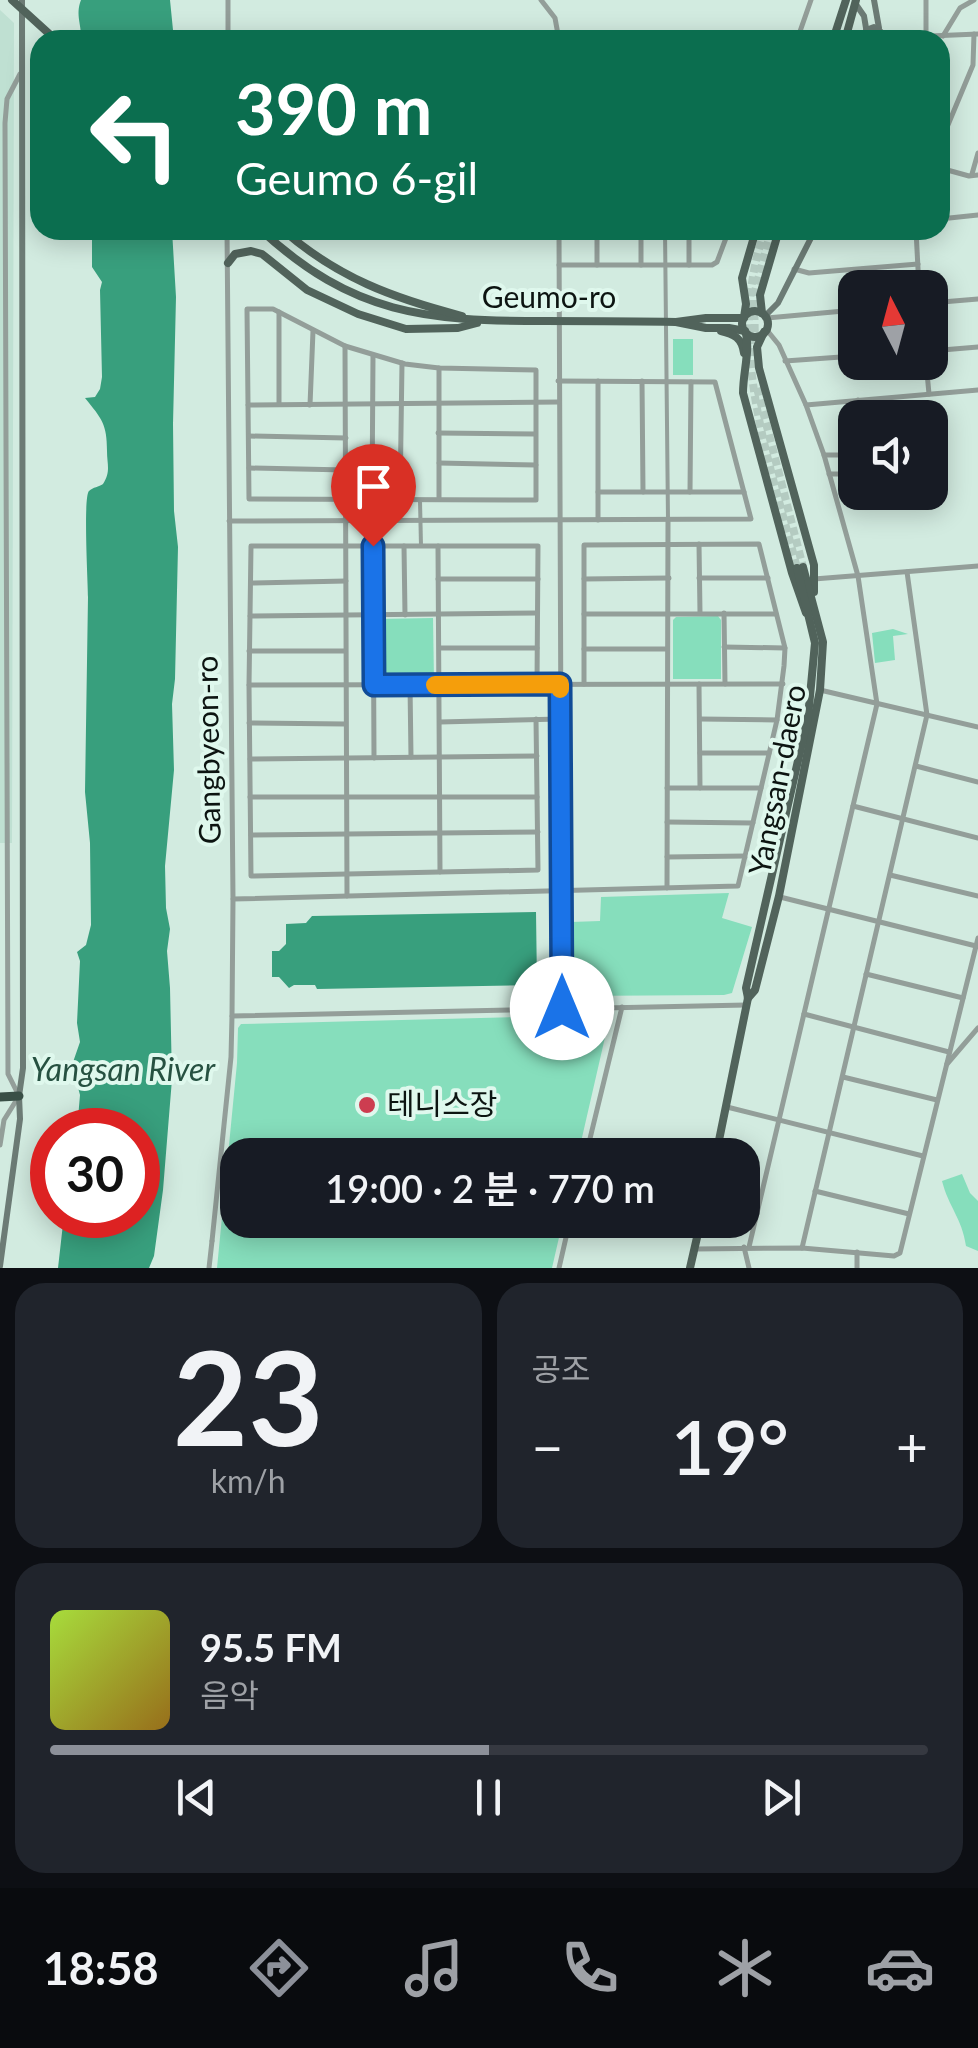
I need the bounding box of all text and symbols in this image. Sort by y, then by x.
text: 390 m [235,66,432,150]
icon: left [70,70,200,200]
text: Geumo 6-gil [235,151,478,205]
north arrow [838,270,948,380]
map controls [838,270,948,510]
street label: Geumo-ro [482,278,616,314]
button: sound [838,400,948,510]
pin [331,444,416,547]
icon: arrive [346,459,401,514]
street label: Gangbyeon-ro [187,655,227,845]
street label: Yangsan-daero [740,681,812,878]
position arrow [510,956,614,1060]
water label: Yangsan River [31,1049,216,1088]
place label: 테니스장 [387,1085,497,1121]
marker: 테니스장 [356,1094,378,1116]
speed limit sign: 30 [30,1108,160,1238]
text: 19:00 · 2 분 · 770 m [325,1165,655,1211]
text: 23 [173,1318,324,1474]
text: 공조 [532,1349,590,1388]
text: 19° [671,1401,789,1491]
text: − [532,1413,563,1479]
text: + [896,1413,928,1479]
text: km/h [211,1461,286,1500]
text: 95.5 FM [200,1624,342,1670]
text: 음악 [200,1675,259,1714]
icon: previous [169,1770,224,1825]
icon: pause [461,1770,516,1825]
icon: next [754,1770,809,1825]
icon: directions [244,1933,314,2003]
icon: music [399,1933,469,2003]
icon: phone [555,1933,625,2003]
icon: climate [710,1933,780,2003]
icon: car [865,1933,935,2003]
text: 18:58 [43,1941,159,1995]

